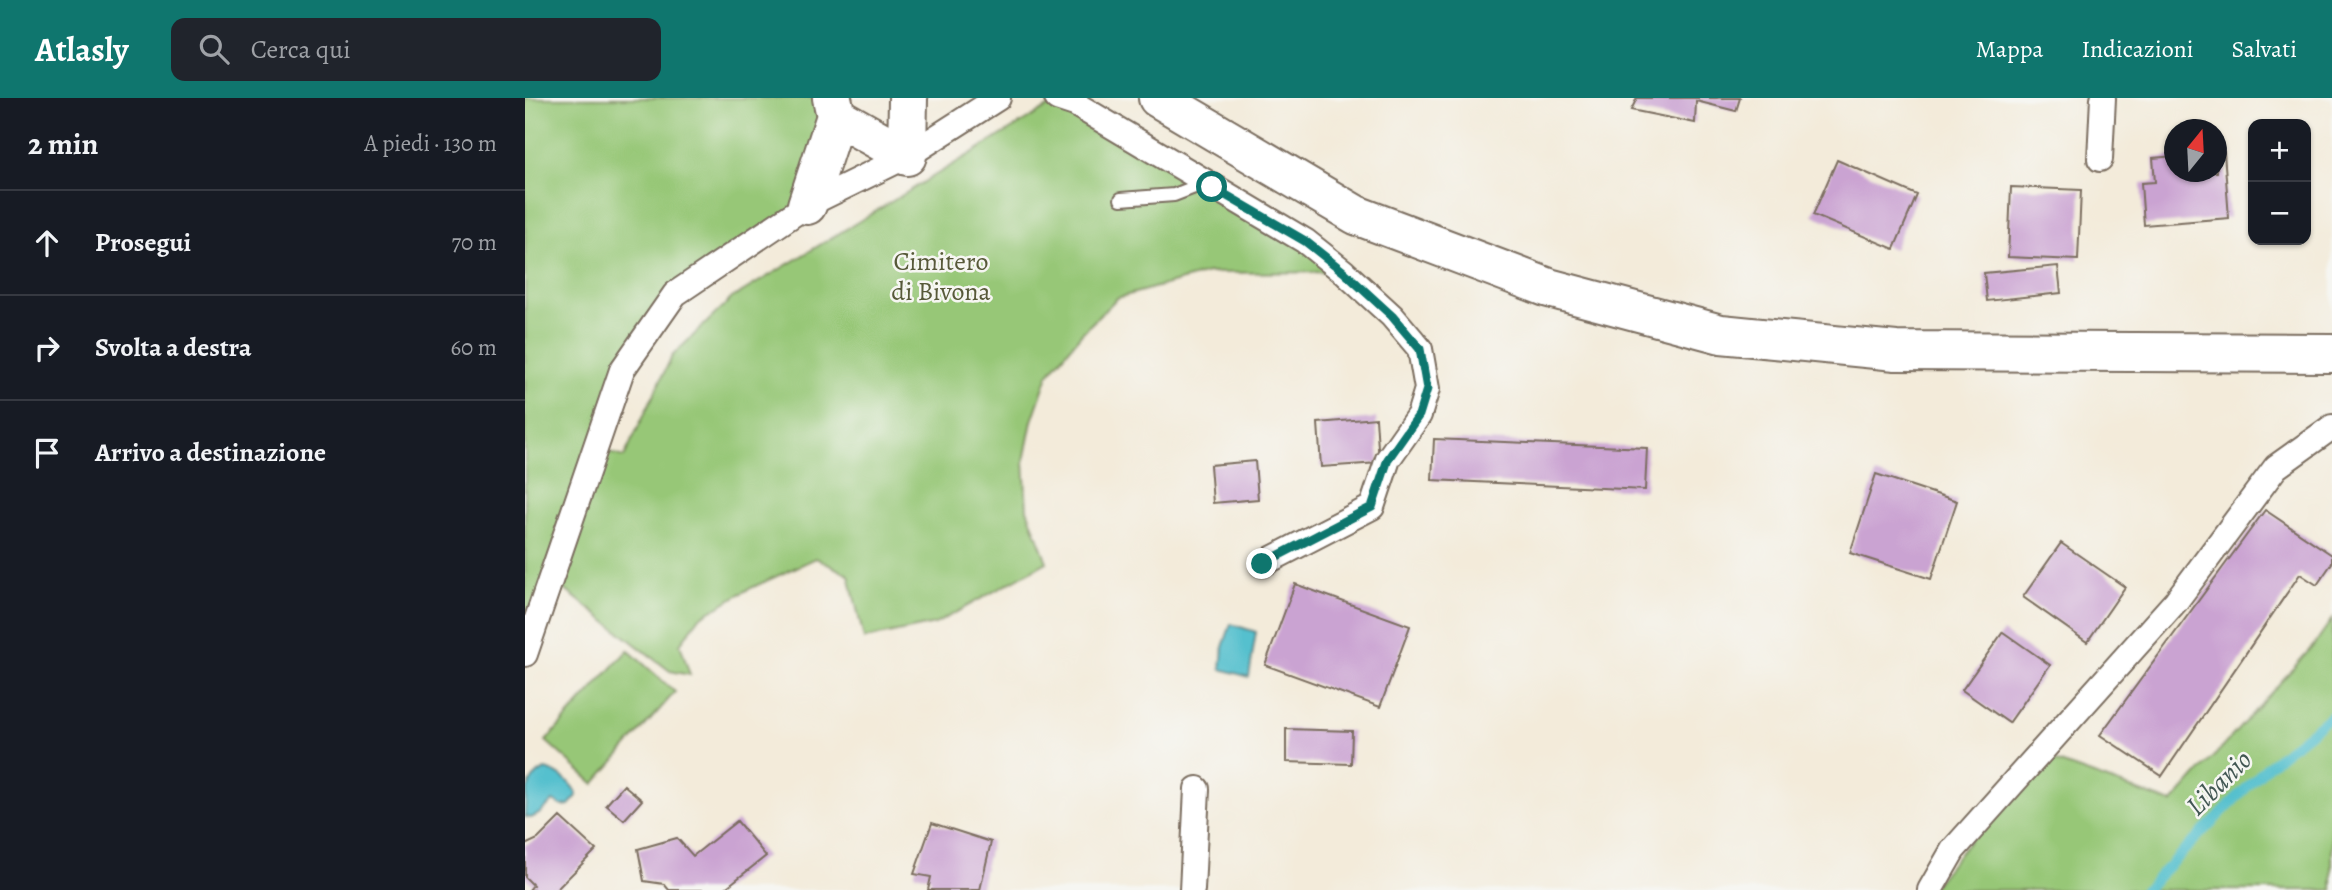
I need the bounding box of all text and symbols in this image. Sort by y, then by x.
search box [171,18,661,81]
text: Atlasly [35,27,129,72]
icon: search [195,30,233,68]
text: Cerca qui [251,32,351,67]
text: Mappa [1976,33,2044,65]
text: Indicazioni [2082,33,2194,65]
text: Salvati [2232,33,2297,65]
north arrow [2164,119,2227,182]
map controls [2248,119,2311,245]
button: + [2248,119,2311,182]
text: 2 min [28,124,98,164]
text: A piedi · 130 m [364,128,497,159]
route start [1196,171,1227,202]
button: − [2248,182,2311,245]
icon: ahead [28,224,66,262]
text: Prosegui [95,225,191,260]
text: 70 m [451,227,497,258]
park label: Cimitero di Bivona [891,244,991,309]
icon: right [28,329,66,367]
text: Svolta a destra [95,330,252,365]
text: 60 m [450,332,497,363]
icon: arrive [28,434,66,472]
text: Arrivo a destinazione [95,435,326,470]
route end [1246,548,1277,579]
water label: Libanio [2178,742,2260,824]

